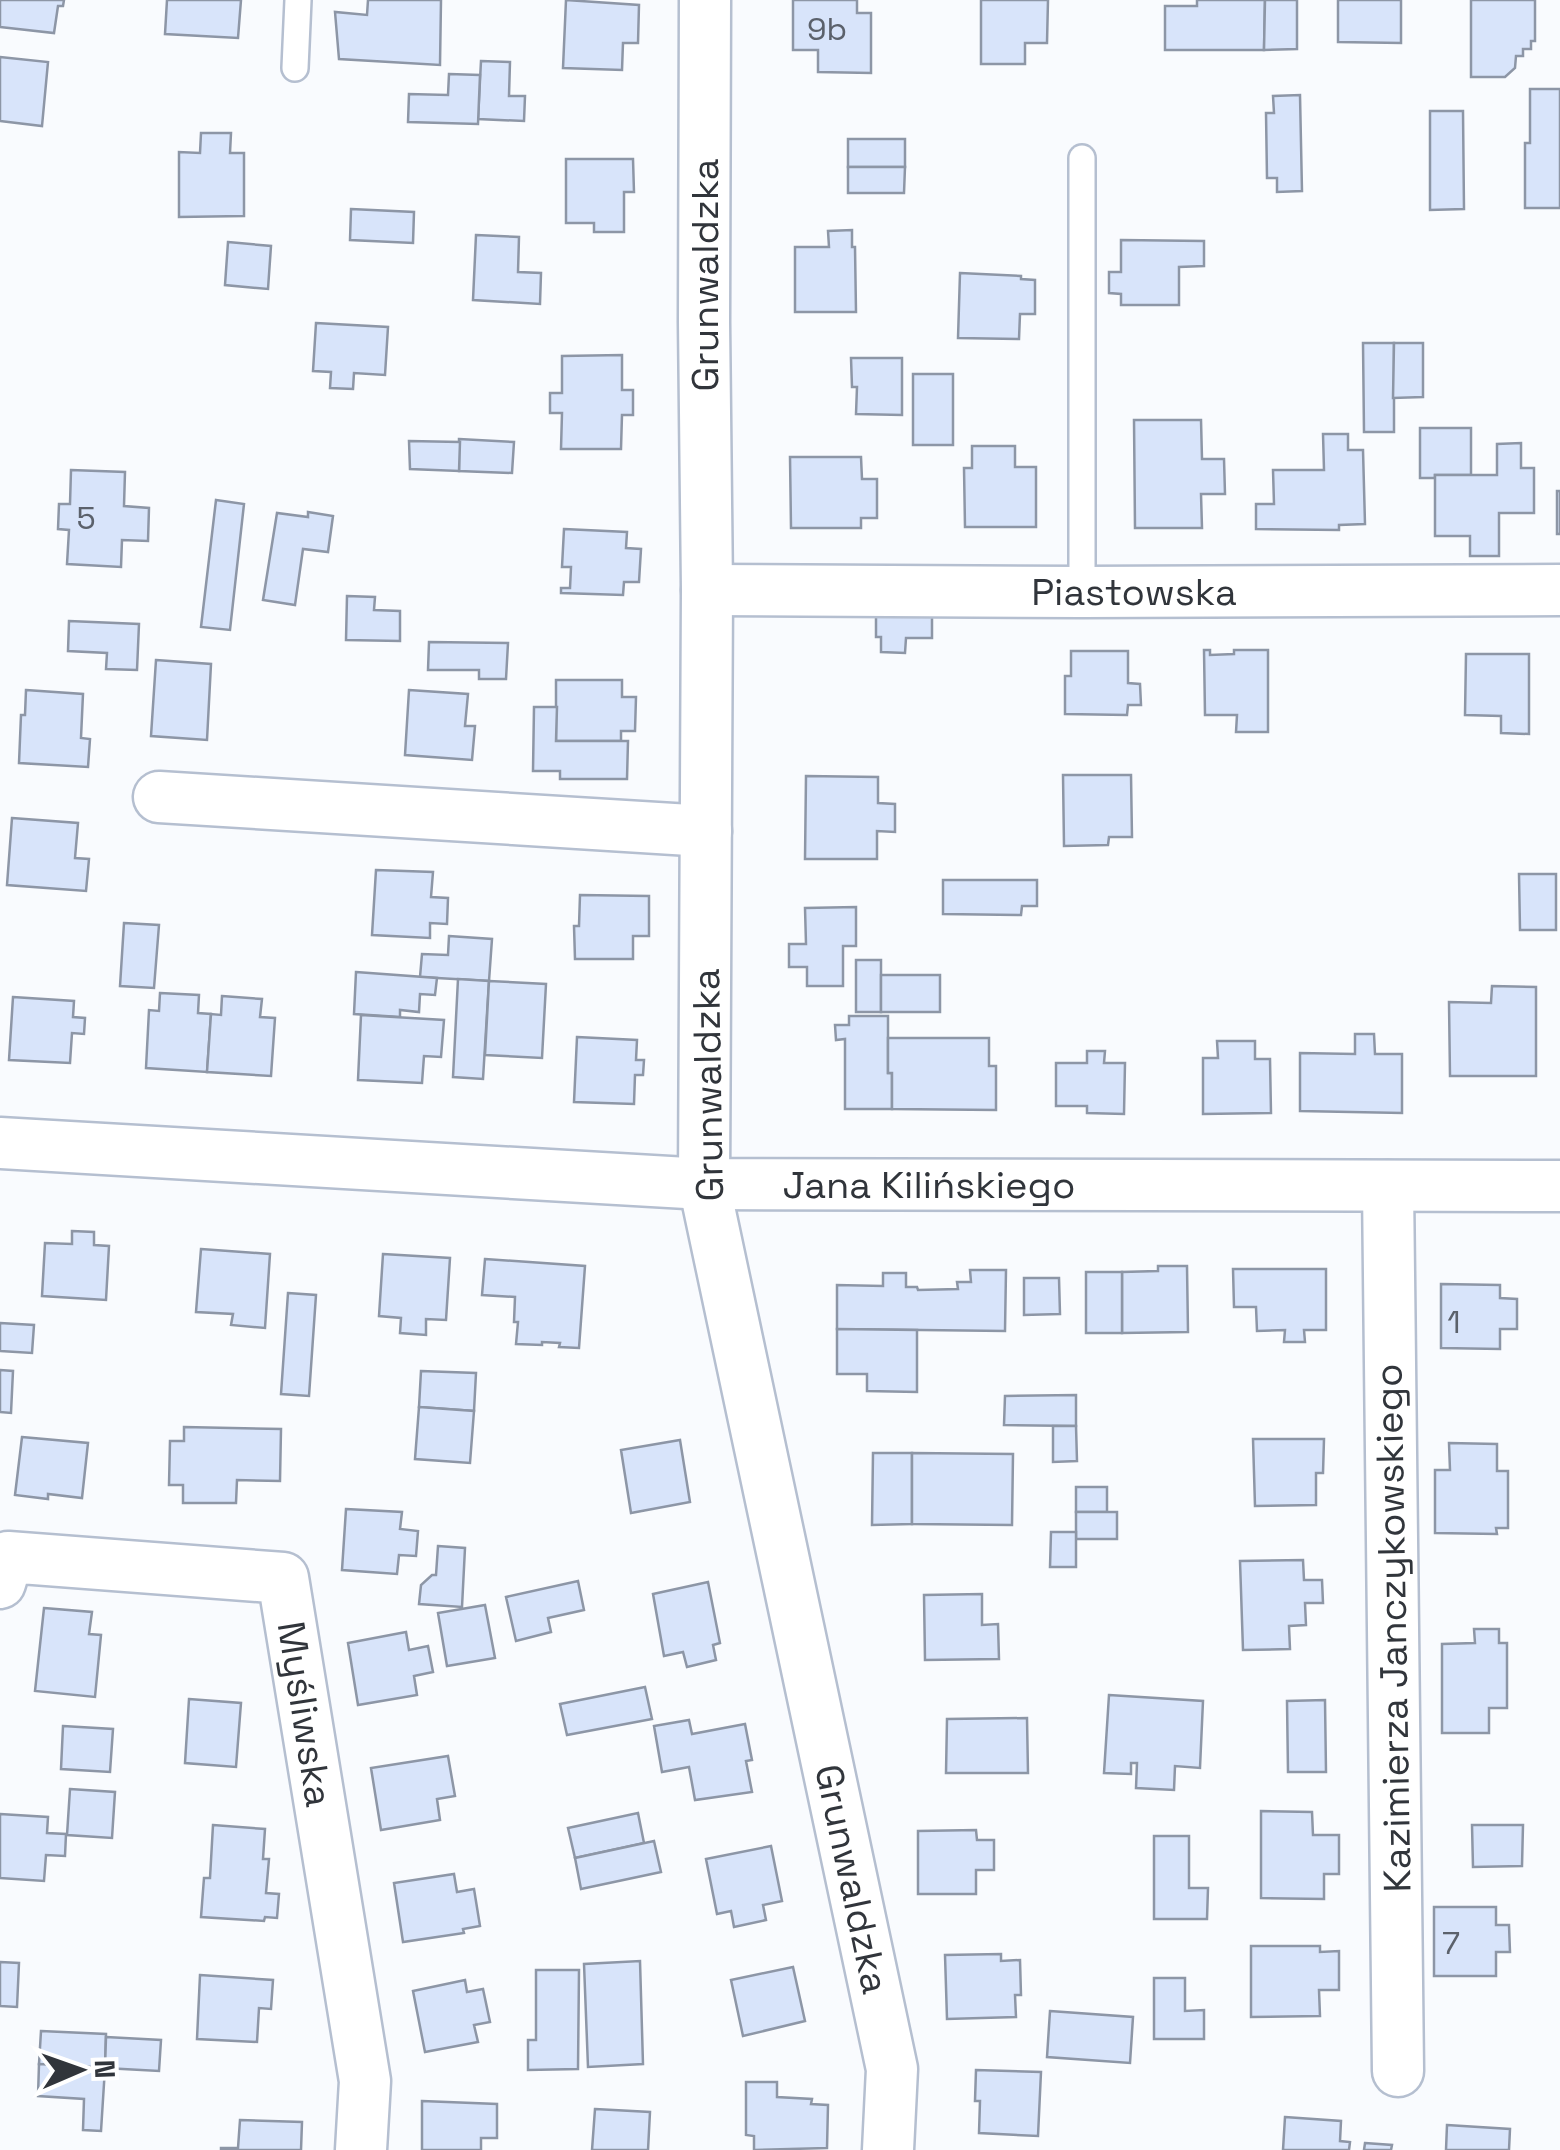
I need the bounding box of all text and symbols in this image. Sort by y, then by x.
house number: 9b [807,9,847,49]
street label: Grunwaldzka [681,158,729,392]
house number: 5 [76,498,96,538]
street label: Piastowska [1031,568,1237,616]
street label: Grunwaldzka [682,968,734,1202]
street label: Jana Kilińskiego [783,1161,1075,1209]
house number: 1 [1447,1302,1461,1342]
street label: Kazimierza Janczykowskiego [1364,1363,1422,1893]
street label: Myśliwska [267,1618,343,1810]
street label: Grunwaldzka [804,1760,900,1998]
house number: 7 [1442,1923,1460,1963]
north arrow [30,2020,130,2120]
text: N [87,2059,123,2079]

